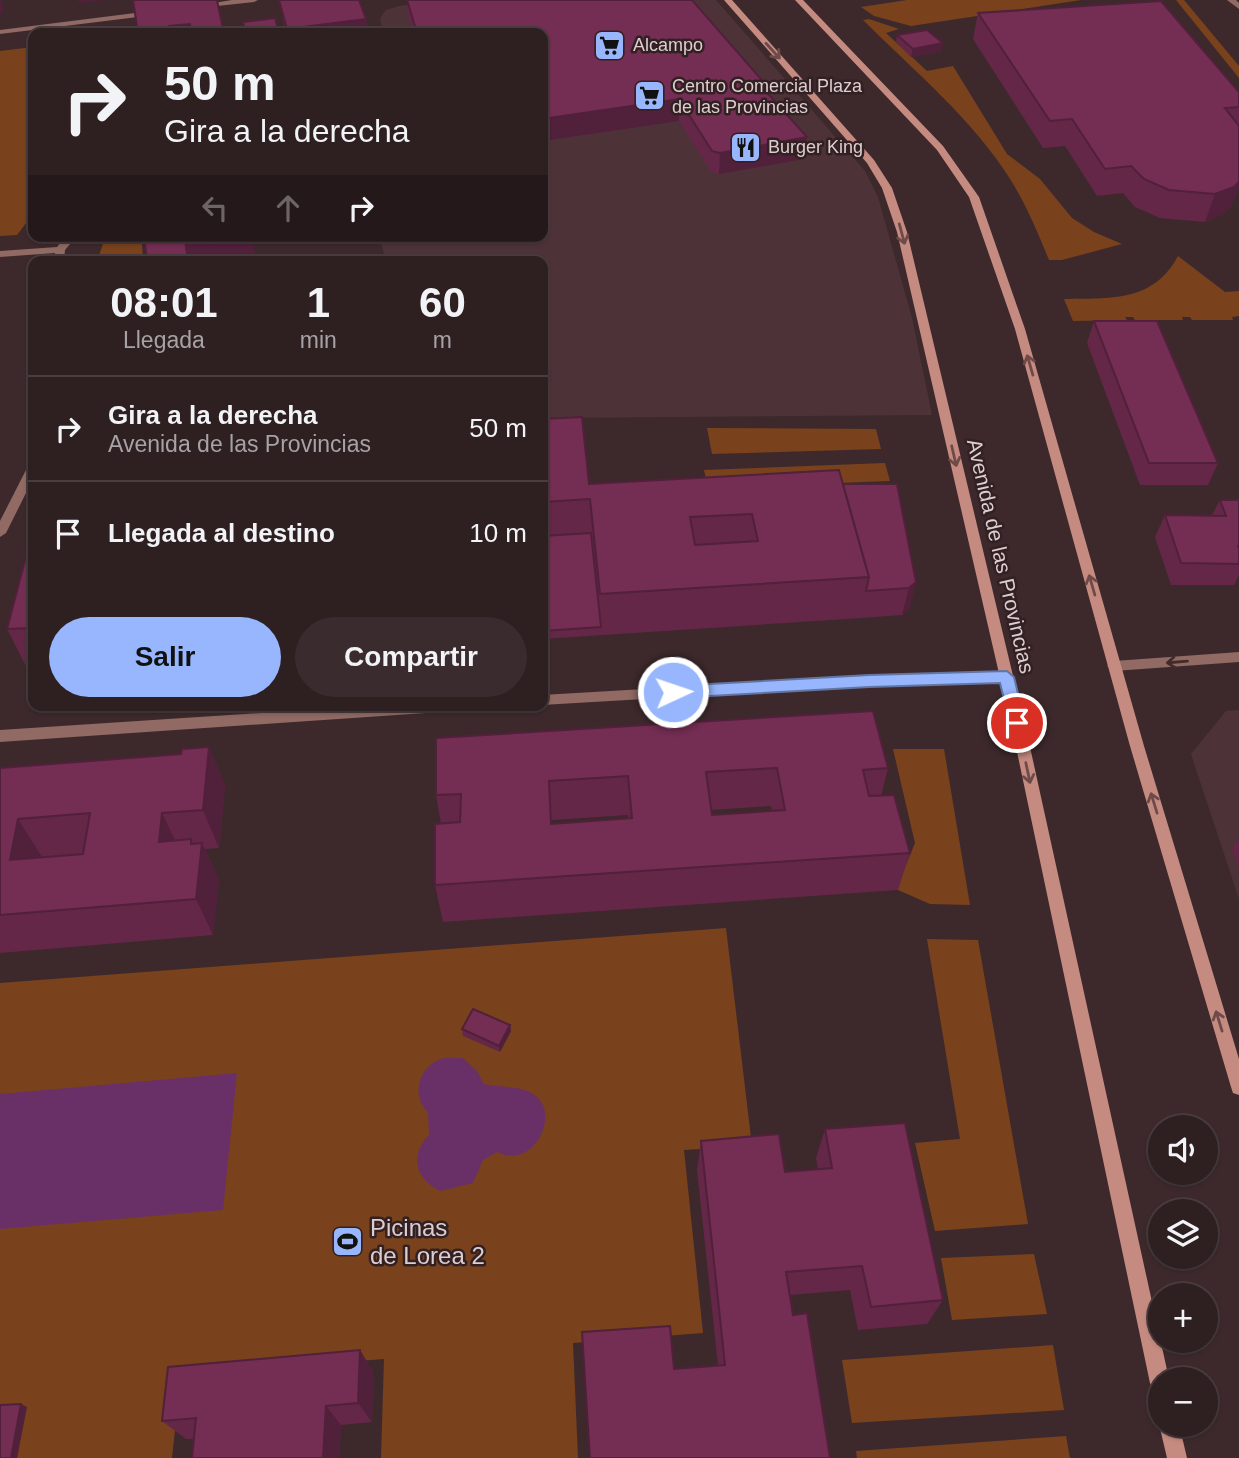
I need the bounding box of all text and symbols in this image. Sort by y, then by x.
supermarket icon: Alcampo [593,28,627,62]
place label: Alcampo [633,35,703,55]
one-way arrow [765,42,781,60]
icon: right [49,56,140,147]
text: 50 m [164,56,276,110]
place label: Centro Comercial Plaza de las Provincias [672,76,863,117]
supermarket icon: Centro Comercial Plaza de las Provincias [632,79,666,113]
text: Gira a la derecha [164,113,409,149]
restaurant icon: Burger King [728,130,762,164]
place label: Burger King [768,137,863,157]
icon: left [196,189,234,227]
icon: ahead [269,189,307,227]
icon: right [342,189,380,227]
one-way arrow [896,223,909,245]
text: 08:01 [110,279,218,326]
text: 1 [307,279,330,326]
text: 60 [419,279,466,326]
text: Llegada [123,327,205,353]
text: min [300,327,337,353]
text: m [433,327,452,353]
one-way arrow [1023,355,1036,377]
text: Gira a la derecha [108,400,318,430]
icon: right [49,410,87,448]
text: 50 m [469,413,527,443]
text: Avenida de las Provincias [108,431,371,457]
street label: Avenida de las Provincias [963,436,1039,676]
one-way arrow [947,444,961,467]
icon: arrive [49,515,87,553]
text: Llegada al destino [108,518,335,548]
text: 10 m [469,518,527,548]
one-way arrow [1084,574,1097,596]
button: Salir [49,617,281,697]
button: Compartir [295,617,527,697]
position arrow [636,655,710,729]
one-way arrow [1166,656,1189,669]
pin [987,693,1047,753]
icon: arrive [998,704,1036,742]
one-way arrow [1022,761,1036,784]
one-way arrow [1147,792,1160,814]
one-way arrow [1212,1010,1225,1032]
map controls [1148,1115,1218,1437]
button: sound [1148,1115,1218,1185]
button: layers [1148,1199,1218,1269]
place label: Picinas de Lorea 2 [370,1214,485,1269]
sports icon: Picinas de Lorea 2 [330,1224,364,1258]
button: + [1148,1283,1218,1353]
button: − [1148,1367,1218,1437]

